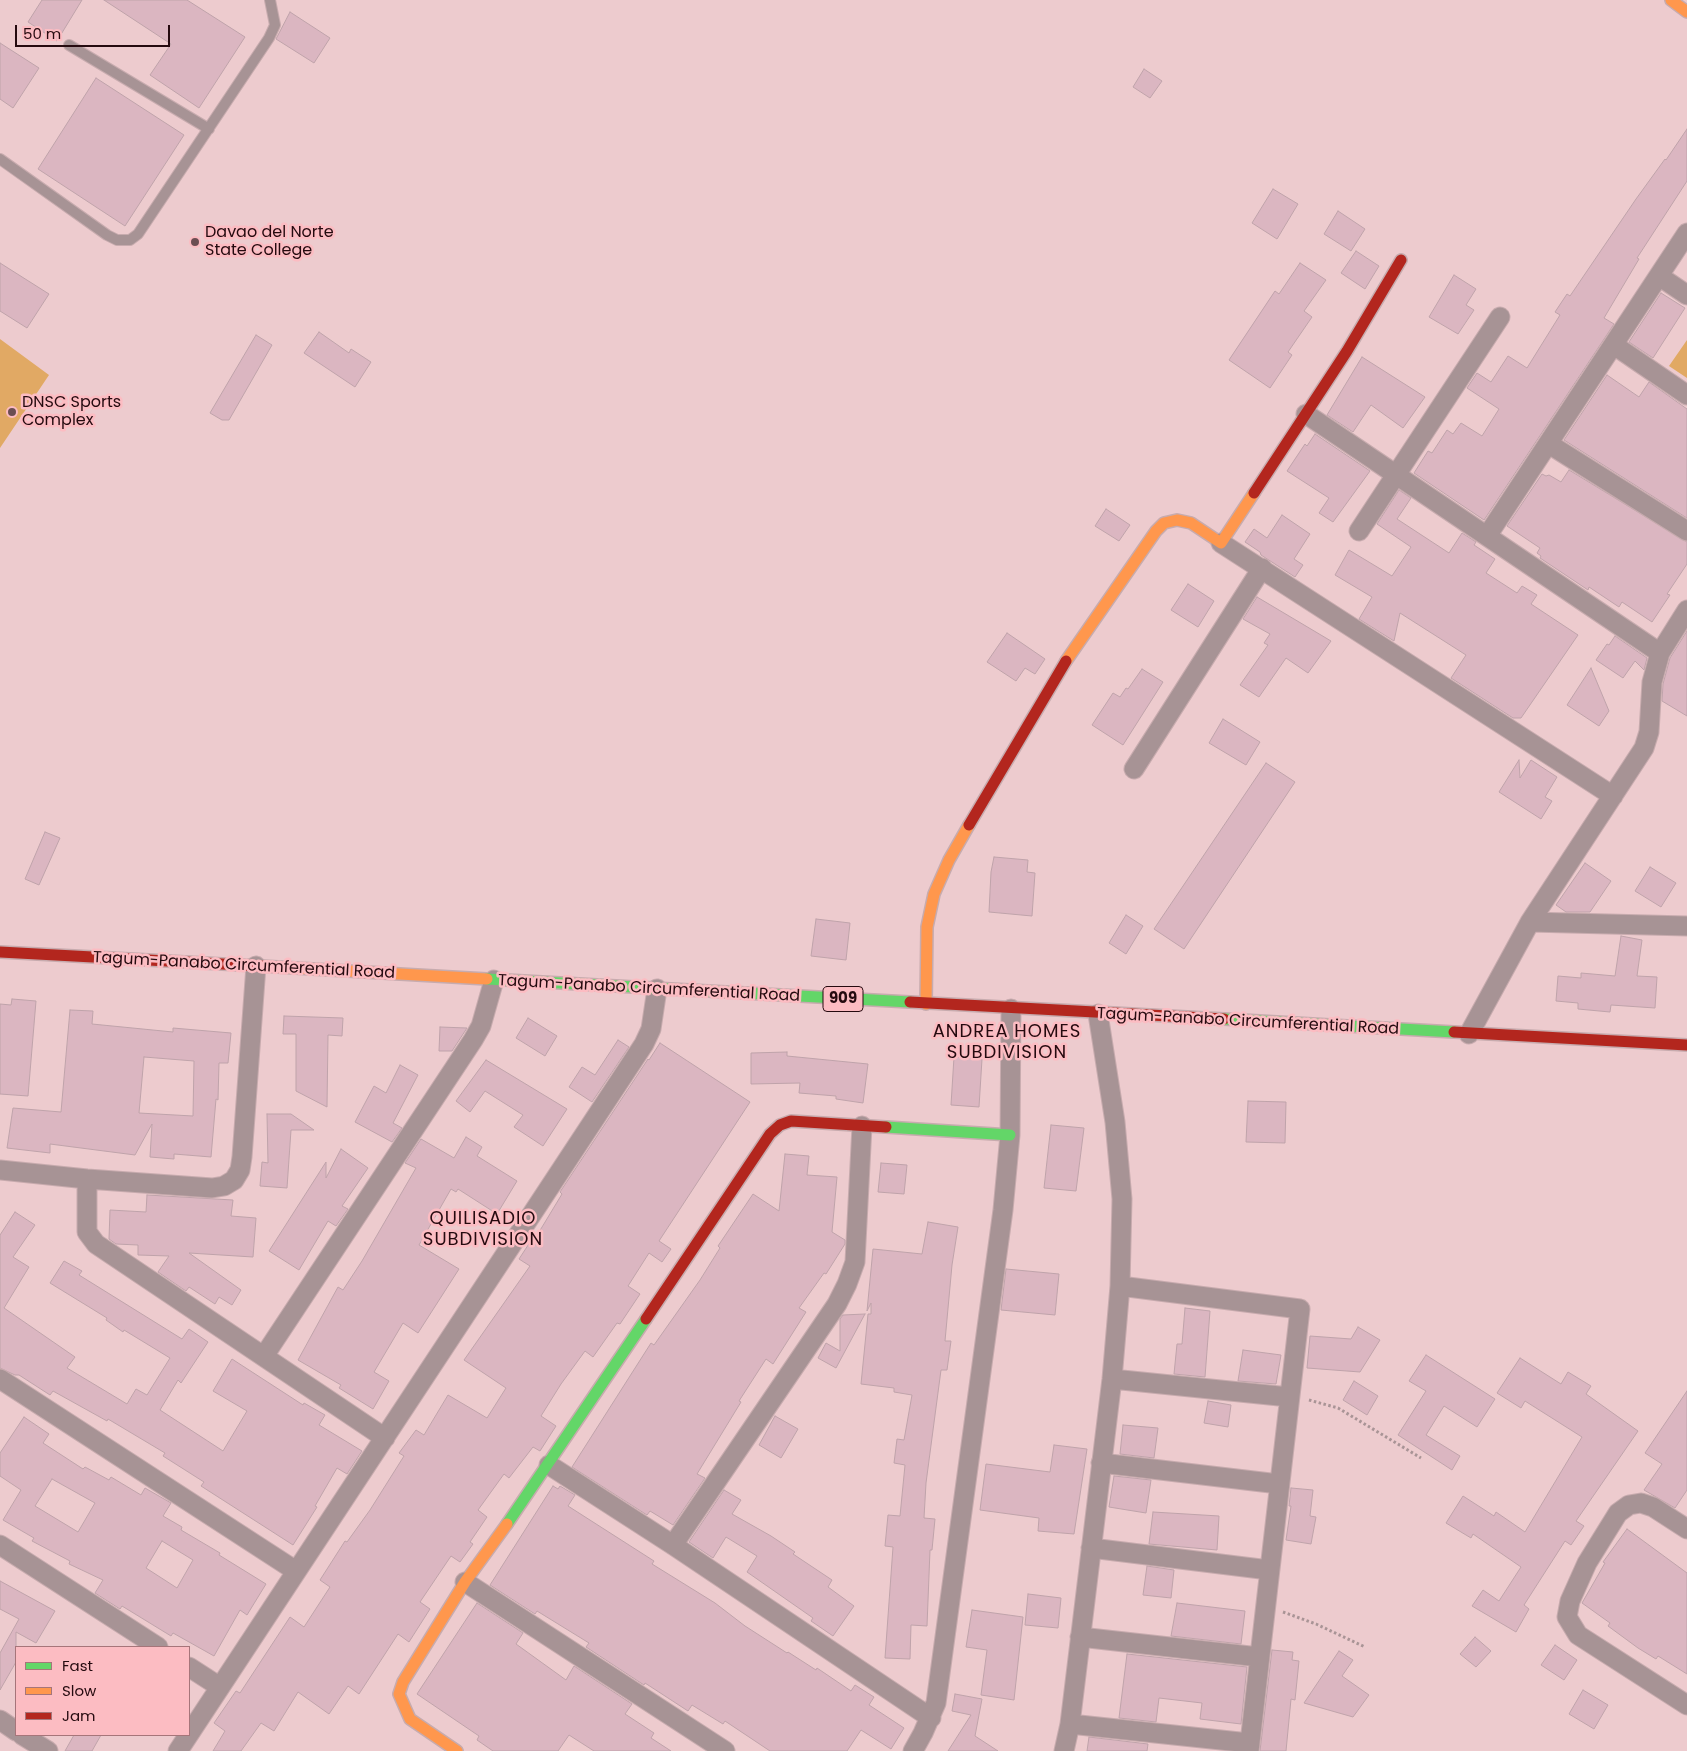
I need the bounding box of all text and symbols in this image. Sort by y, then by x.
scale bar [18,15,172,47]
text: 50 m [23,23,61,44]
place label: Davao del Norte State College [205,223,334,261]
marker: Davao del Norte State College [189,236,201,248]
place label: DNSC Sports Complex [22,393,121,431]
marker: DNSC Sports Complex [6,406,18,418]
street label: Tagum-Panabo Circumferential Road [92,948,396,984]
street label: Tagum-Panabo Circumferential Road [497,971,801,1007]
road number: 909 [823,986,863,1012]
street label: Tagum-Panabo Circumferential Road [1096,1004,1400,1040]
district label: ANDREA HOMES SUBDIVISION [931,1021,1083,1064]
district label: QUILISADIO SUBDIVISION [421,1208,545,1250]
legend [15,1646,190,1736]
text: Fast [62,1655,93,1676]
text: Slow [62,1680,96,1701]
text: Jam [62,1705,96,1726]

